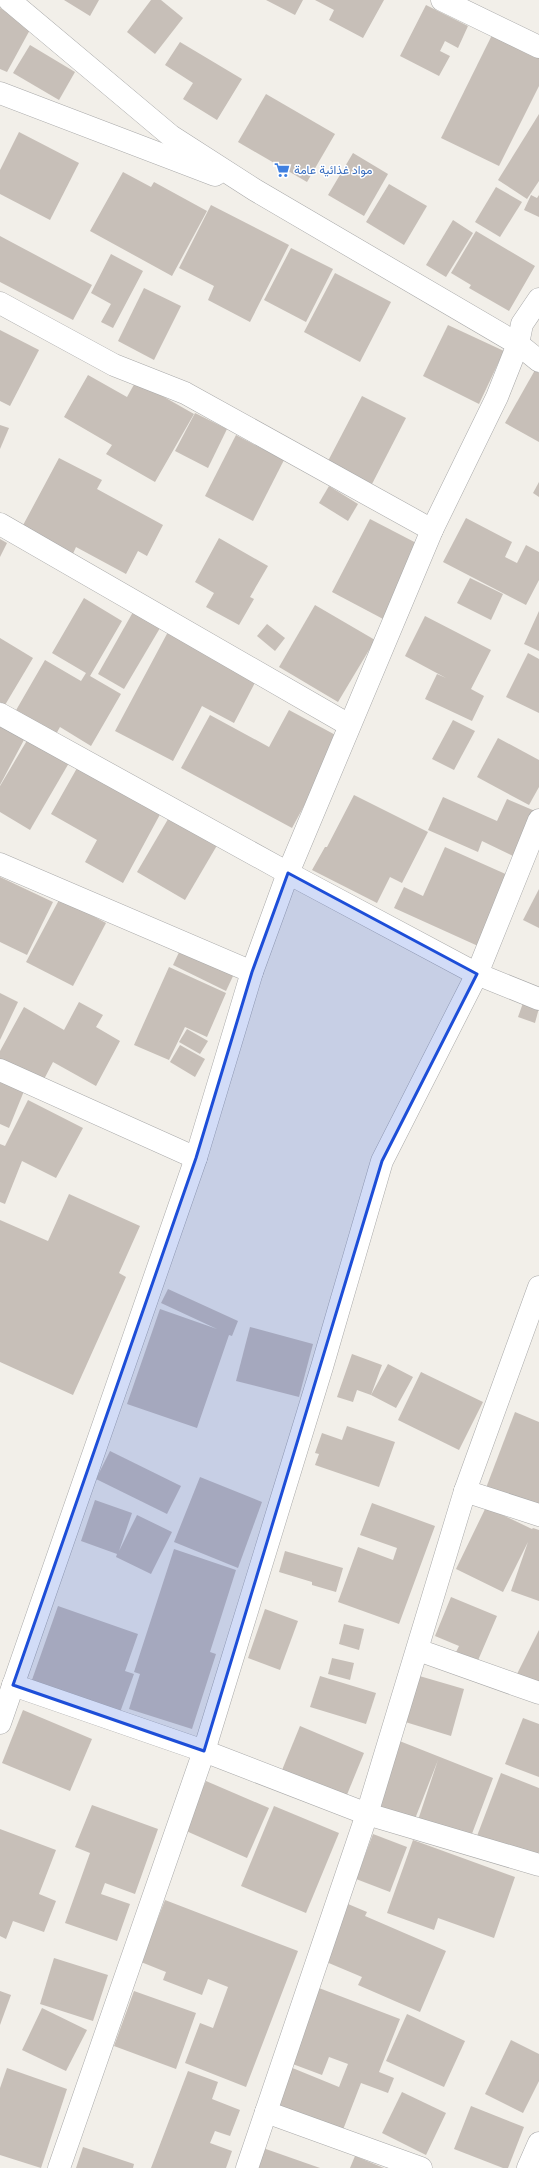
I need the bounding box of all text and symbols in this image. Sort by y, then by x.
supermarket icon: مواد غذائية عامة [273,161,291,179]
place label: مواد غذائية عامة [294,162,372,178]

